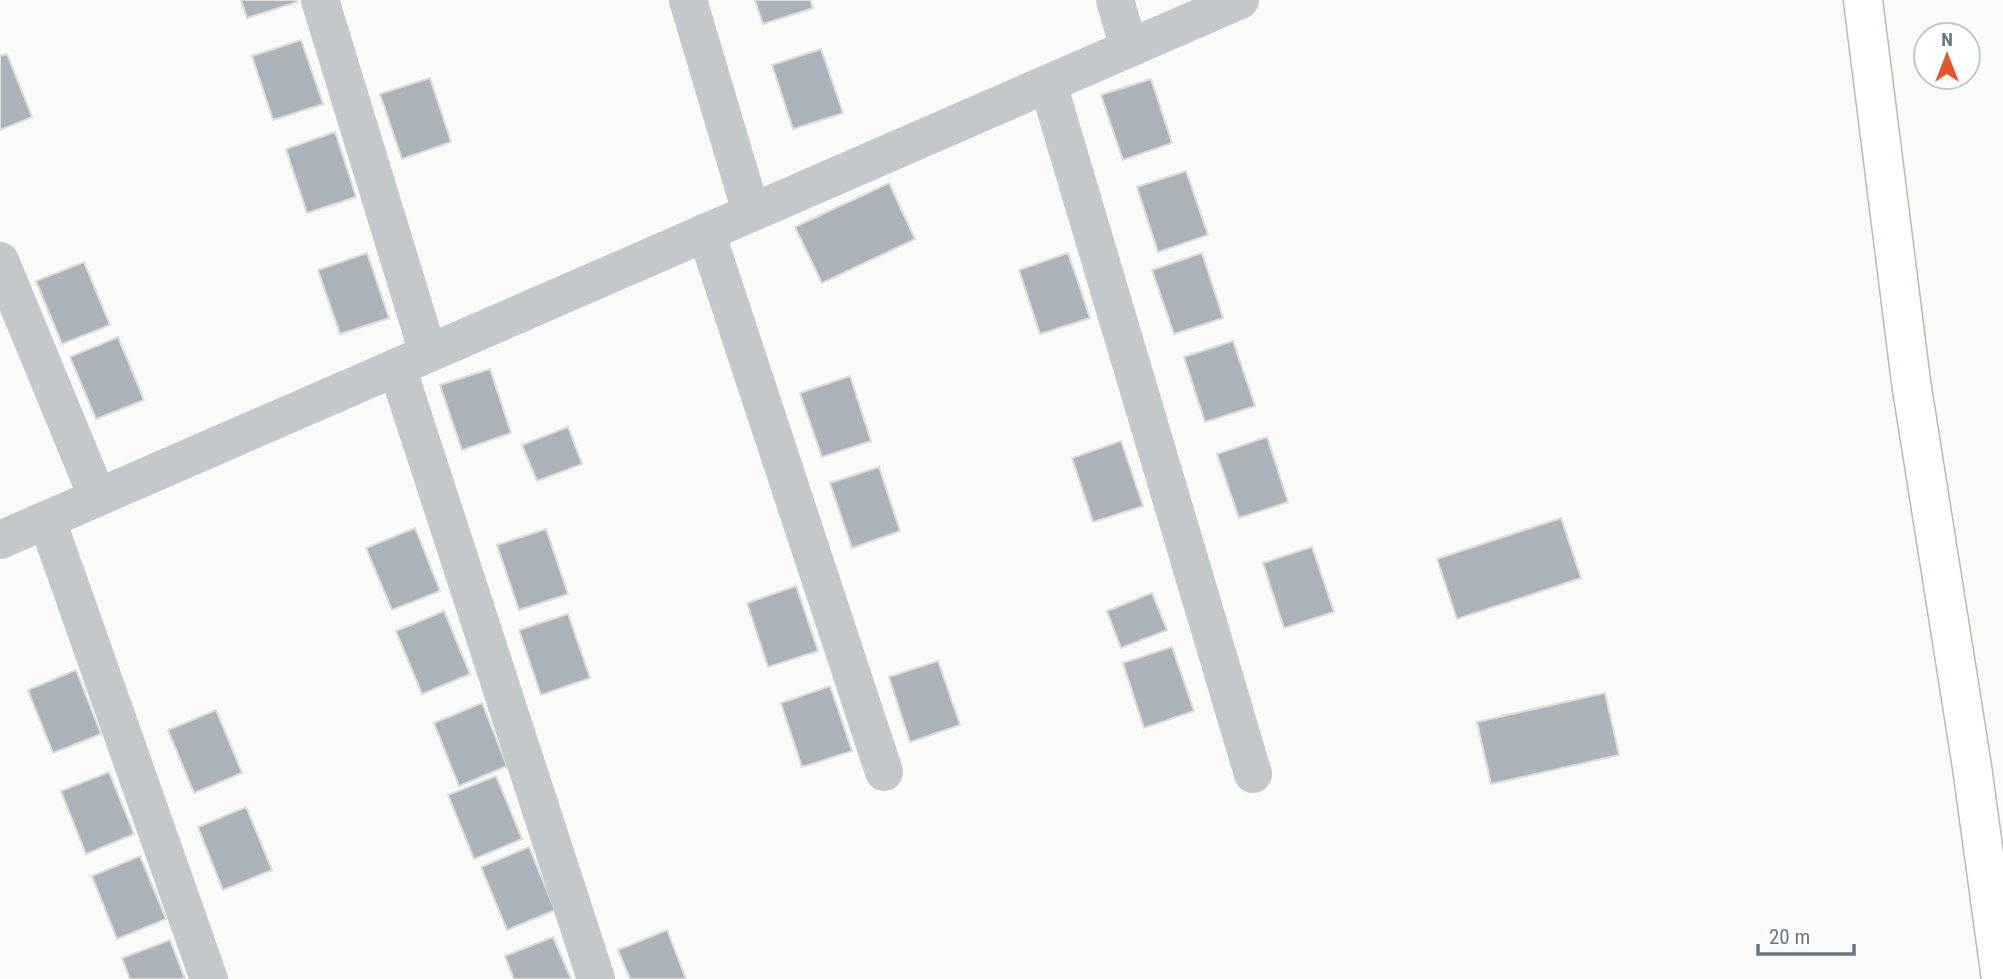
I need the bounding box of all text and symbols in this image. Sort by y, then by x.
north arrow [1912,21,1982,91]
text: N [1941,28,1953,51]
scale bar [1758,912,1854,956]
text: 20 m [1769,925,1810,949]

